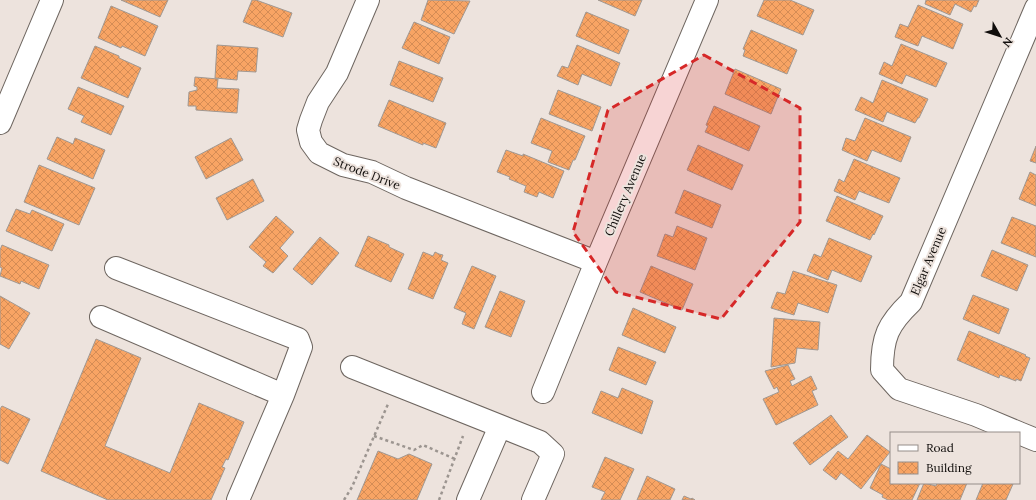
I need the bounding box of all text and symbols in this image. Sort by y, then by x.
north arrow [980,16,1020,56]
text: N [999,35,1016,50]
street label: Chillery Avenue [601,151,649,238]
street label: Strode Drive [331,153,403,193]
street label: Elgar Avenue [907,224,949,297]
legend [890,432,1020,484]
text: Road [926,440,954,455]
text: Building [926,460,972,475]

